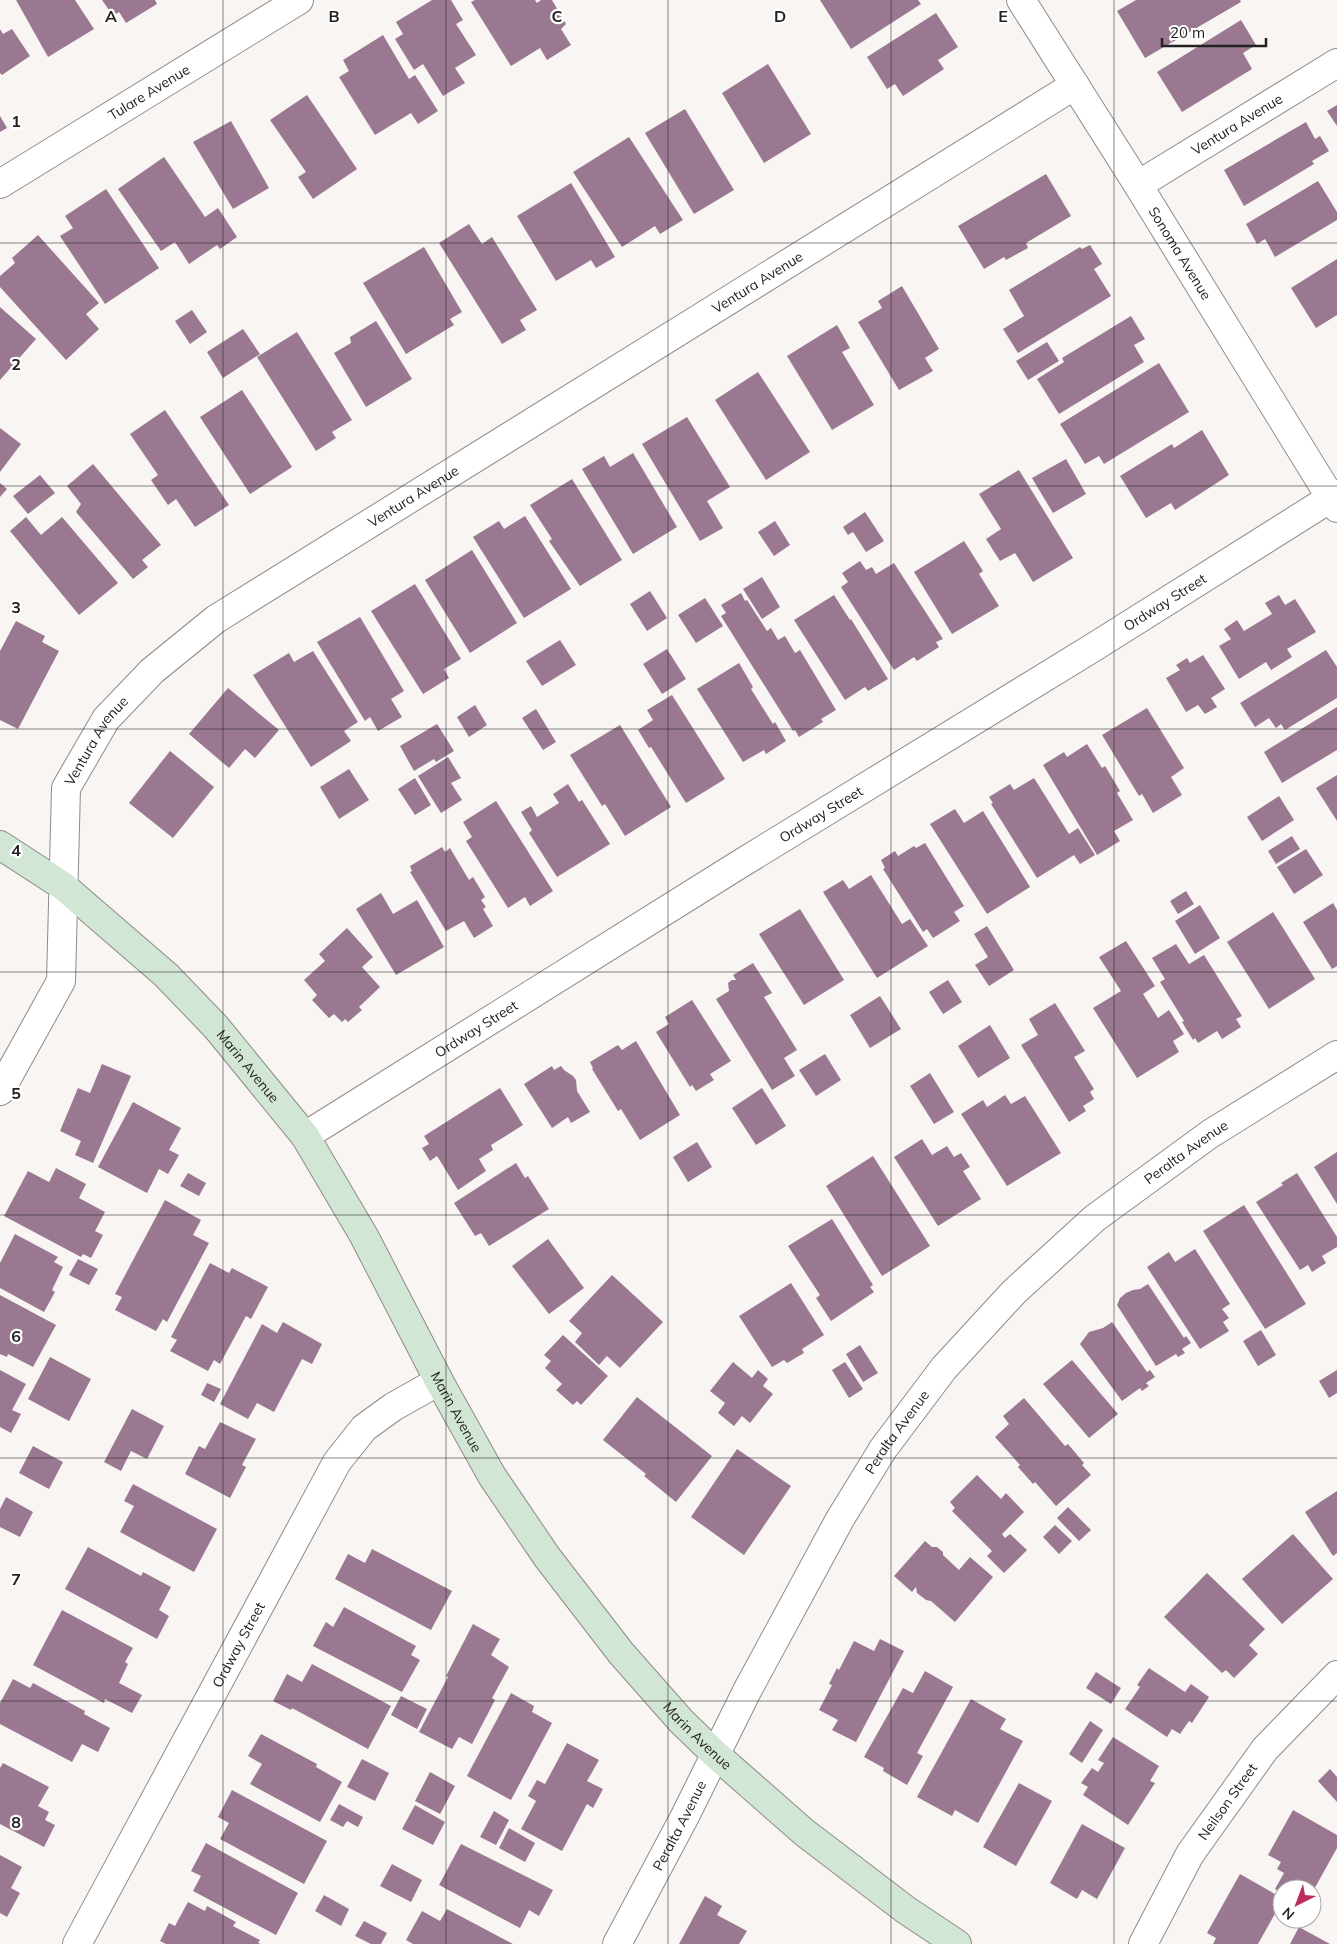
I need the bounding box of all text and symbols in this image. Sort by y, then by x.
text: A [105,6,117,26]
text: B [328,6,340,26]
text: C [552,6,563,26]
text: D [774,6,786,26]
text: E [998,6,1008,26]
scale bar [1162,15,1266,47]
text: 20 m [1170,23,1205,42]
street label: Tulare Avenue [105,60,193,124]
street label: Ventura Avenue [1188,90,1286,159]
text: 1 [11,111,21,131]
street label: Sonoma Avenue [1145,203,1216,303]
street label: Ventura Avenue [709,247,806,317]
text: 2 [11,354,21,374]
street label: Ventura Avenue [365,461,462,531]
street label: Ordway Street [1120,570,1210,635]
text: 3 [11,597,21,617]
street label: Ventura Avenue [60,692,132,789]
street label: Ordway Street [776,782,866,847]
text: 4 [11,840,21,860]
street label: Ordway Street [431,996,521,1062]
street label: Marin Avenue [213,1026,283,1107]
text: 5 [11,1083,21,1103]
street label: Peralta Avenue [1140,1116,1231,1188]
text: 6 [11,1326,21,1346]
street label: Marin Avenue [427,1369,486,1455]
street label: Peralta Avenue [861,1387,933,1477]
text: 7 [11,1569,21,1589]
street label: Ordway Street [208,1599,269,1691]
street label: Marin Avenue [659,1698,735,1773]
street label: Neilson Street [1194,1759,1261,1844]
street label: Peralta Avenue [649,1777,710,1874]
text: 8 [11,1812,21,1832]
north arrow [1272,1879,1322,1929]
text: N [1278,1903,1298,1924]

